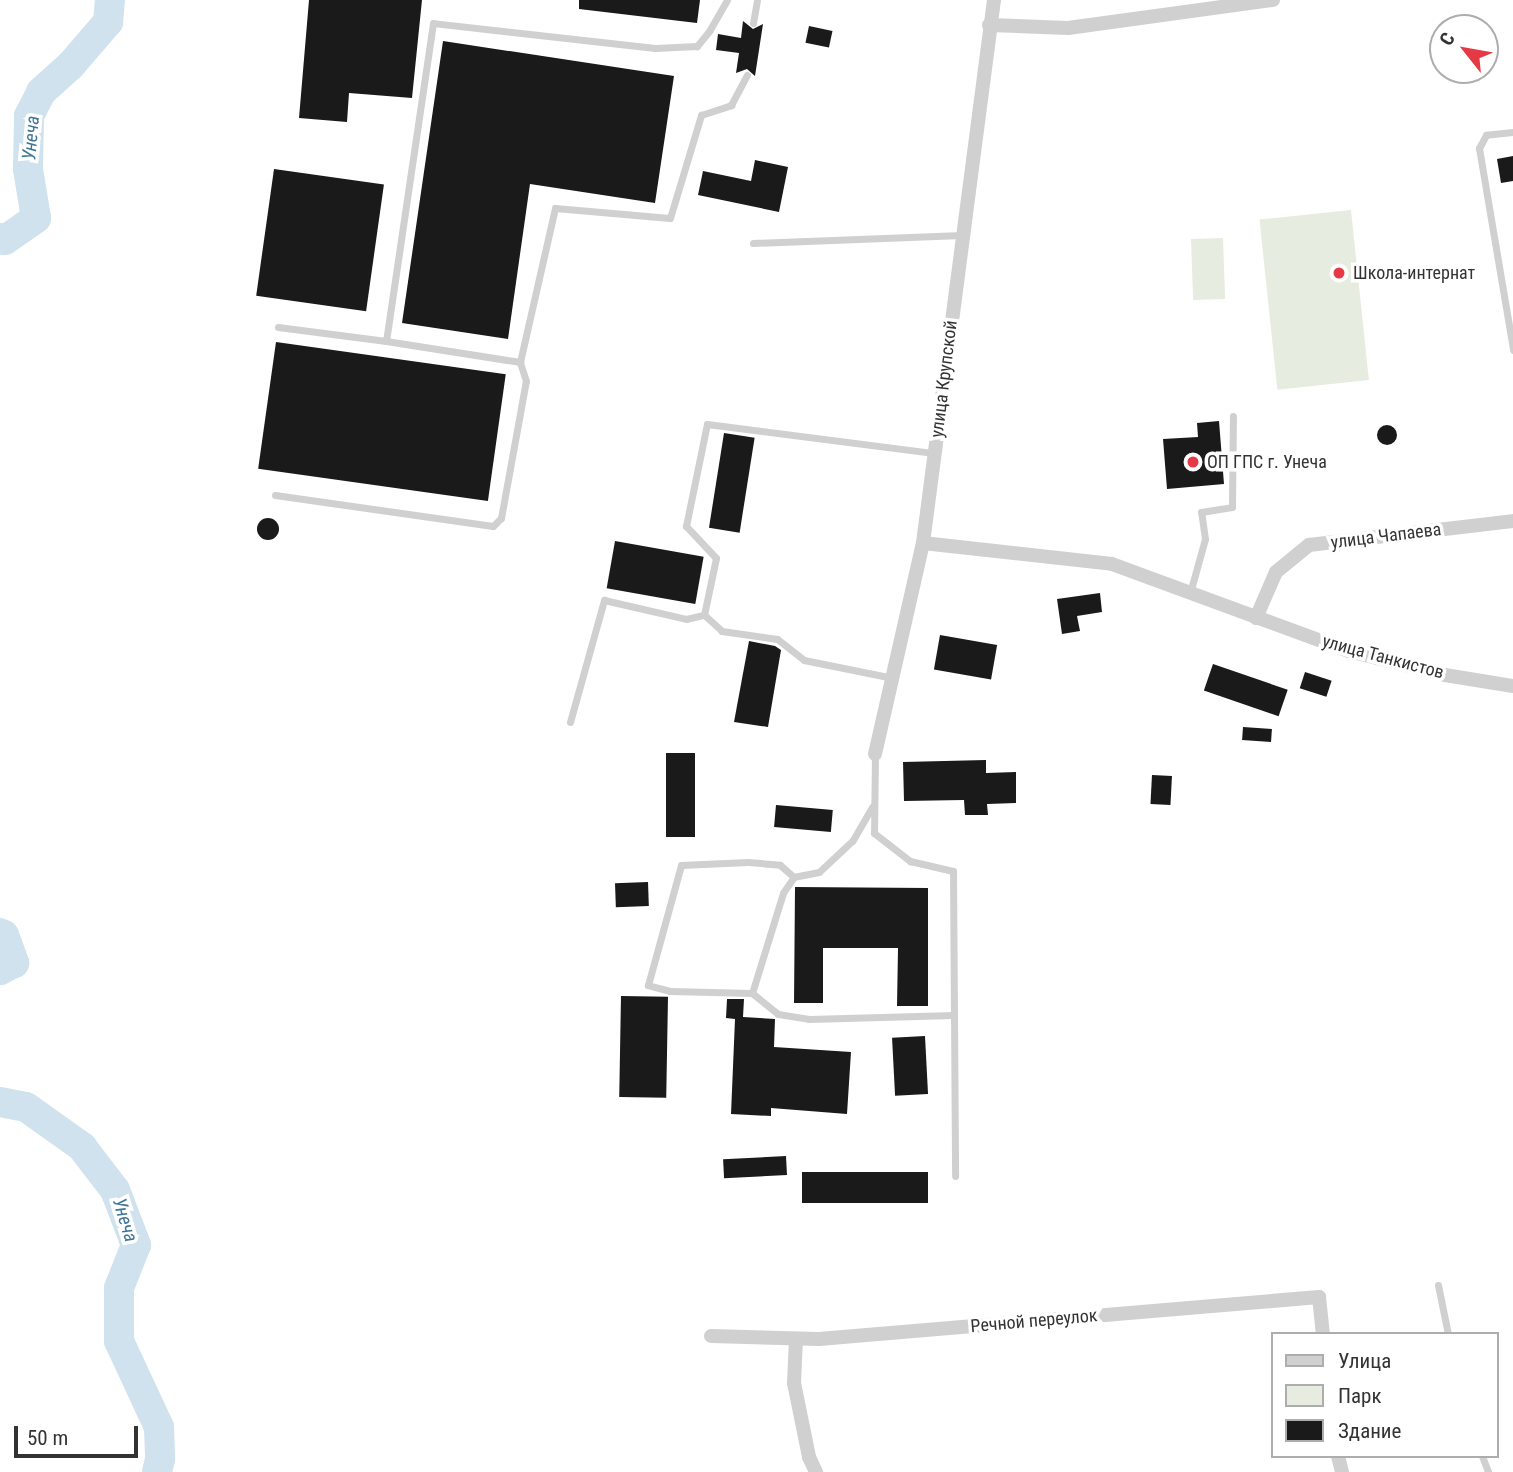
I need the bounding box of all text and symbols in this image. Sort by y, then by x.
north arrow [1429,14,1499,84]
text: С [1435,28,1460,50]
water label: Унеча [18,115,44,161]
place label: Школа-интернат [1353,262,1475,284]
marker: Школа-интернат [1331,265,1347,281]
street label: улица Крупской [926,319,962,439]
place label: ОП ГПС г. Унеча [1207,451,1327,473]
marker: ОП ГПС г. Унеча [1185,454,1201,470]
street label: улица Чапаева [1330,519,1442,553]
street label: улица Танкистов [1320,630,1446,684]
water label: Унеча [108,1195,142,1245]
street label: Речной переулок [970,1305,1098,1337]
legend [1272,1332,1499,1458]
text: Улица [1338,1349,1391,1373]
text: Парк [1338,1384,1382,1408]
scale bar [18,1412,142,1456]
text: Здание [1338,1419,1401,1443]
text: 50 m [27,1426,68,1450]

